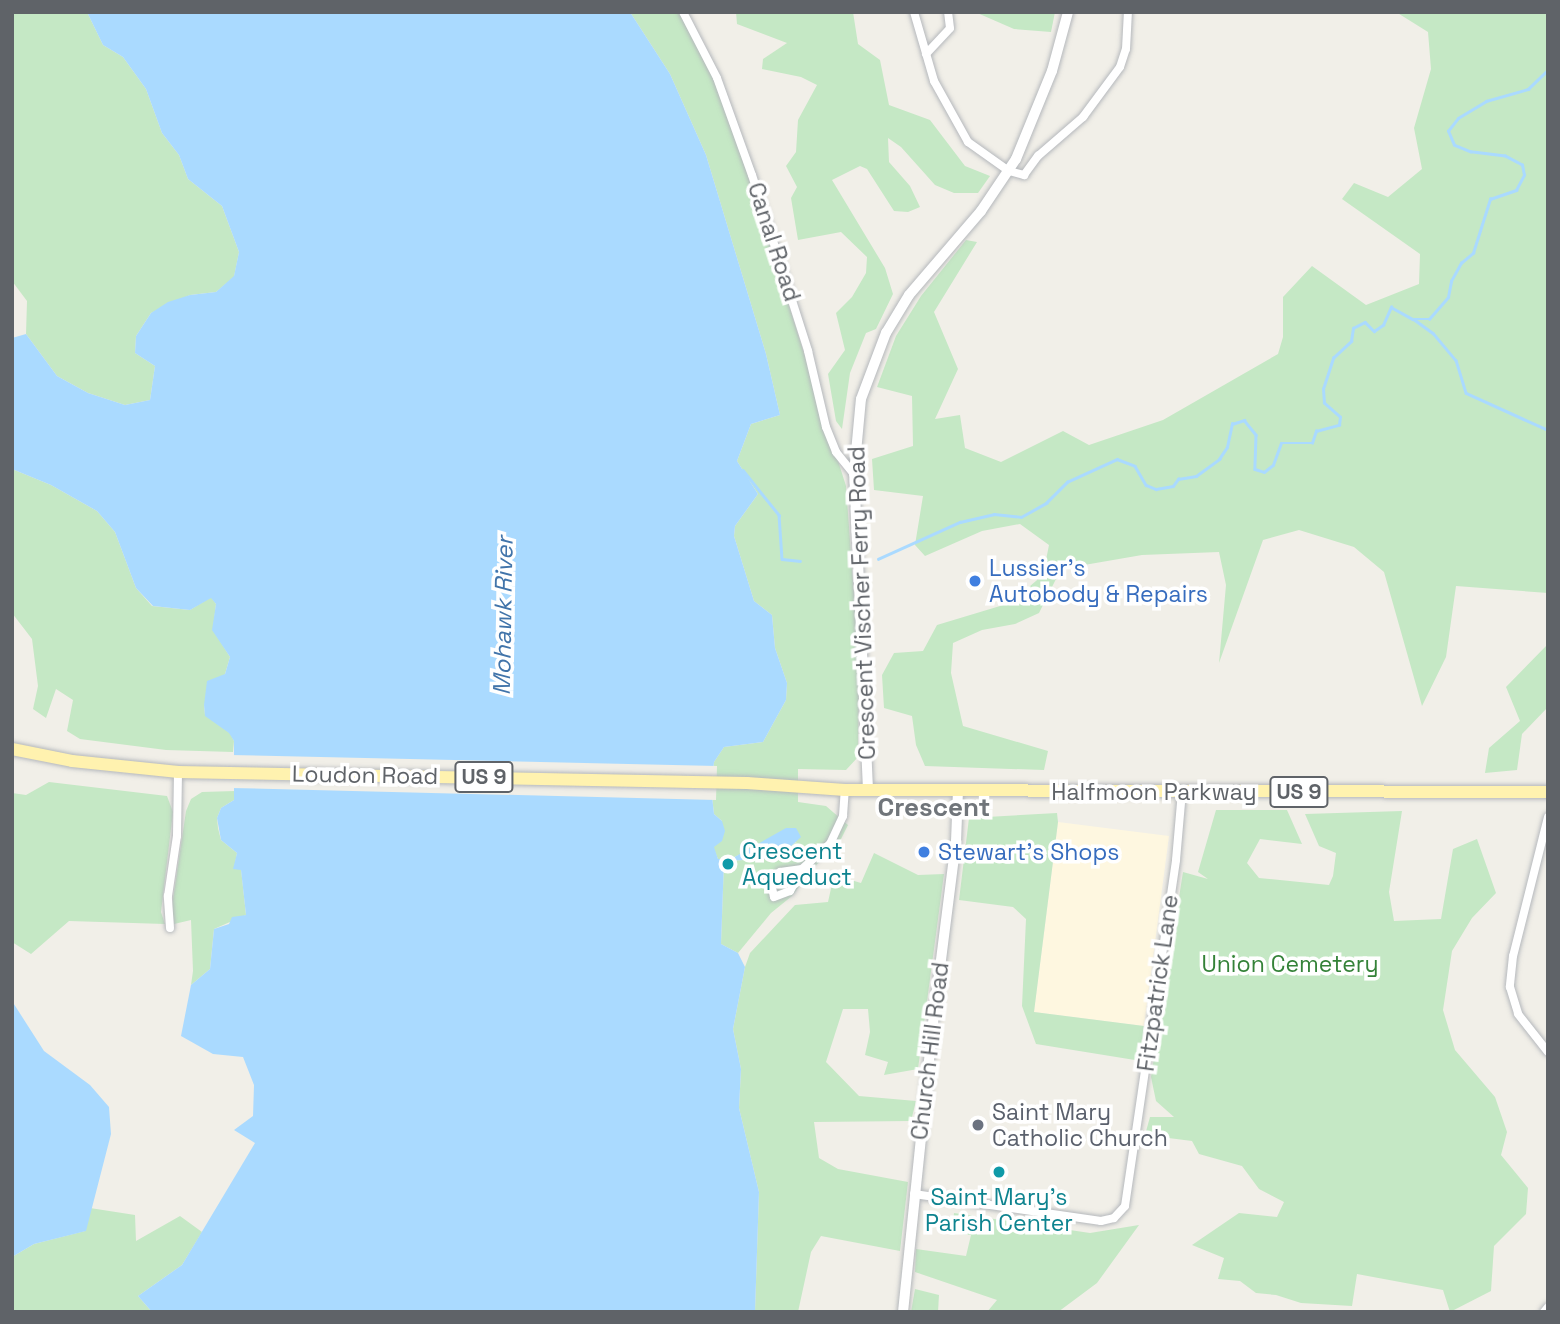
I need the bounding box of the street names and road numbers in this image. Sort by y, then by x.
street label: Canal Road [742,179,806,305]
street label: Crescent Vischer Ferry Road [843,446,881,760]
street label: Loudon Road [292,760,438,790]
road number: US 9 [454,760,514,794]
road number: US 9 [1269,774,1329,810]
street label: Halfmoon Parkway [1051,778,1257,806]
street label: Fitzpatrick Lane [1132,893,1184,1073]
street label: Church Hill Road [905,960,955,1142]

